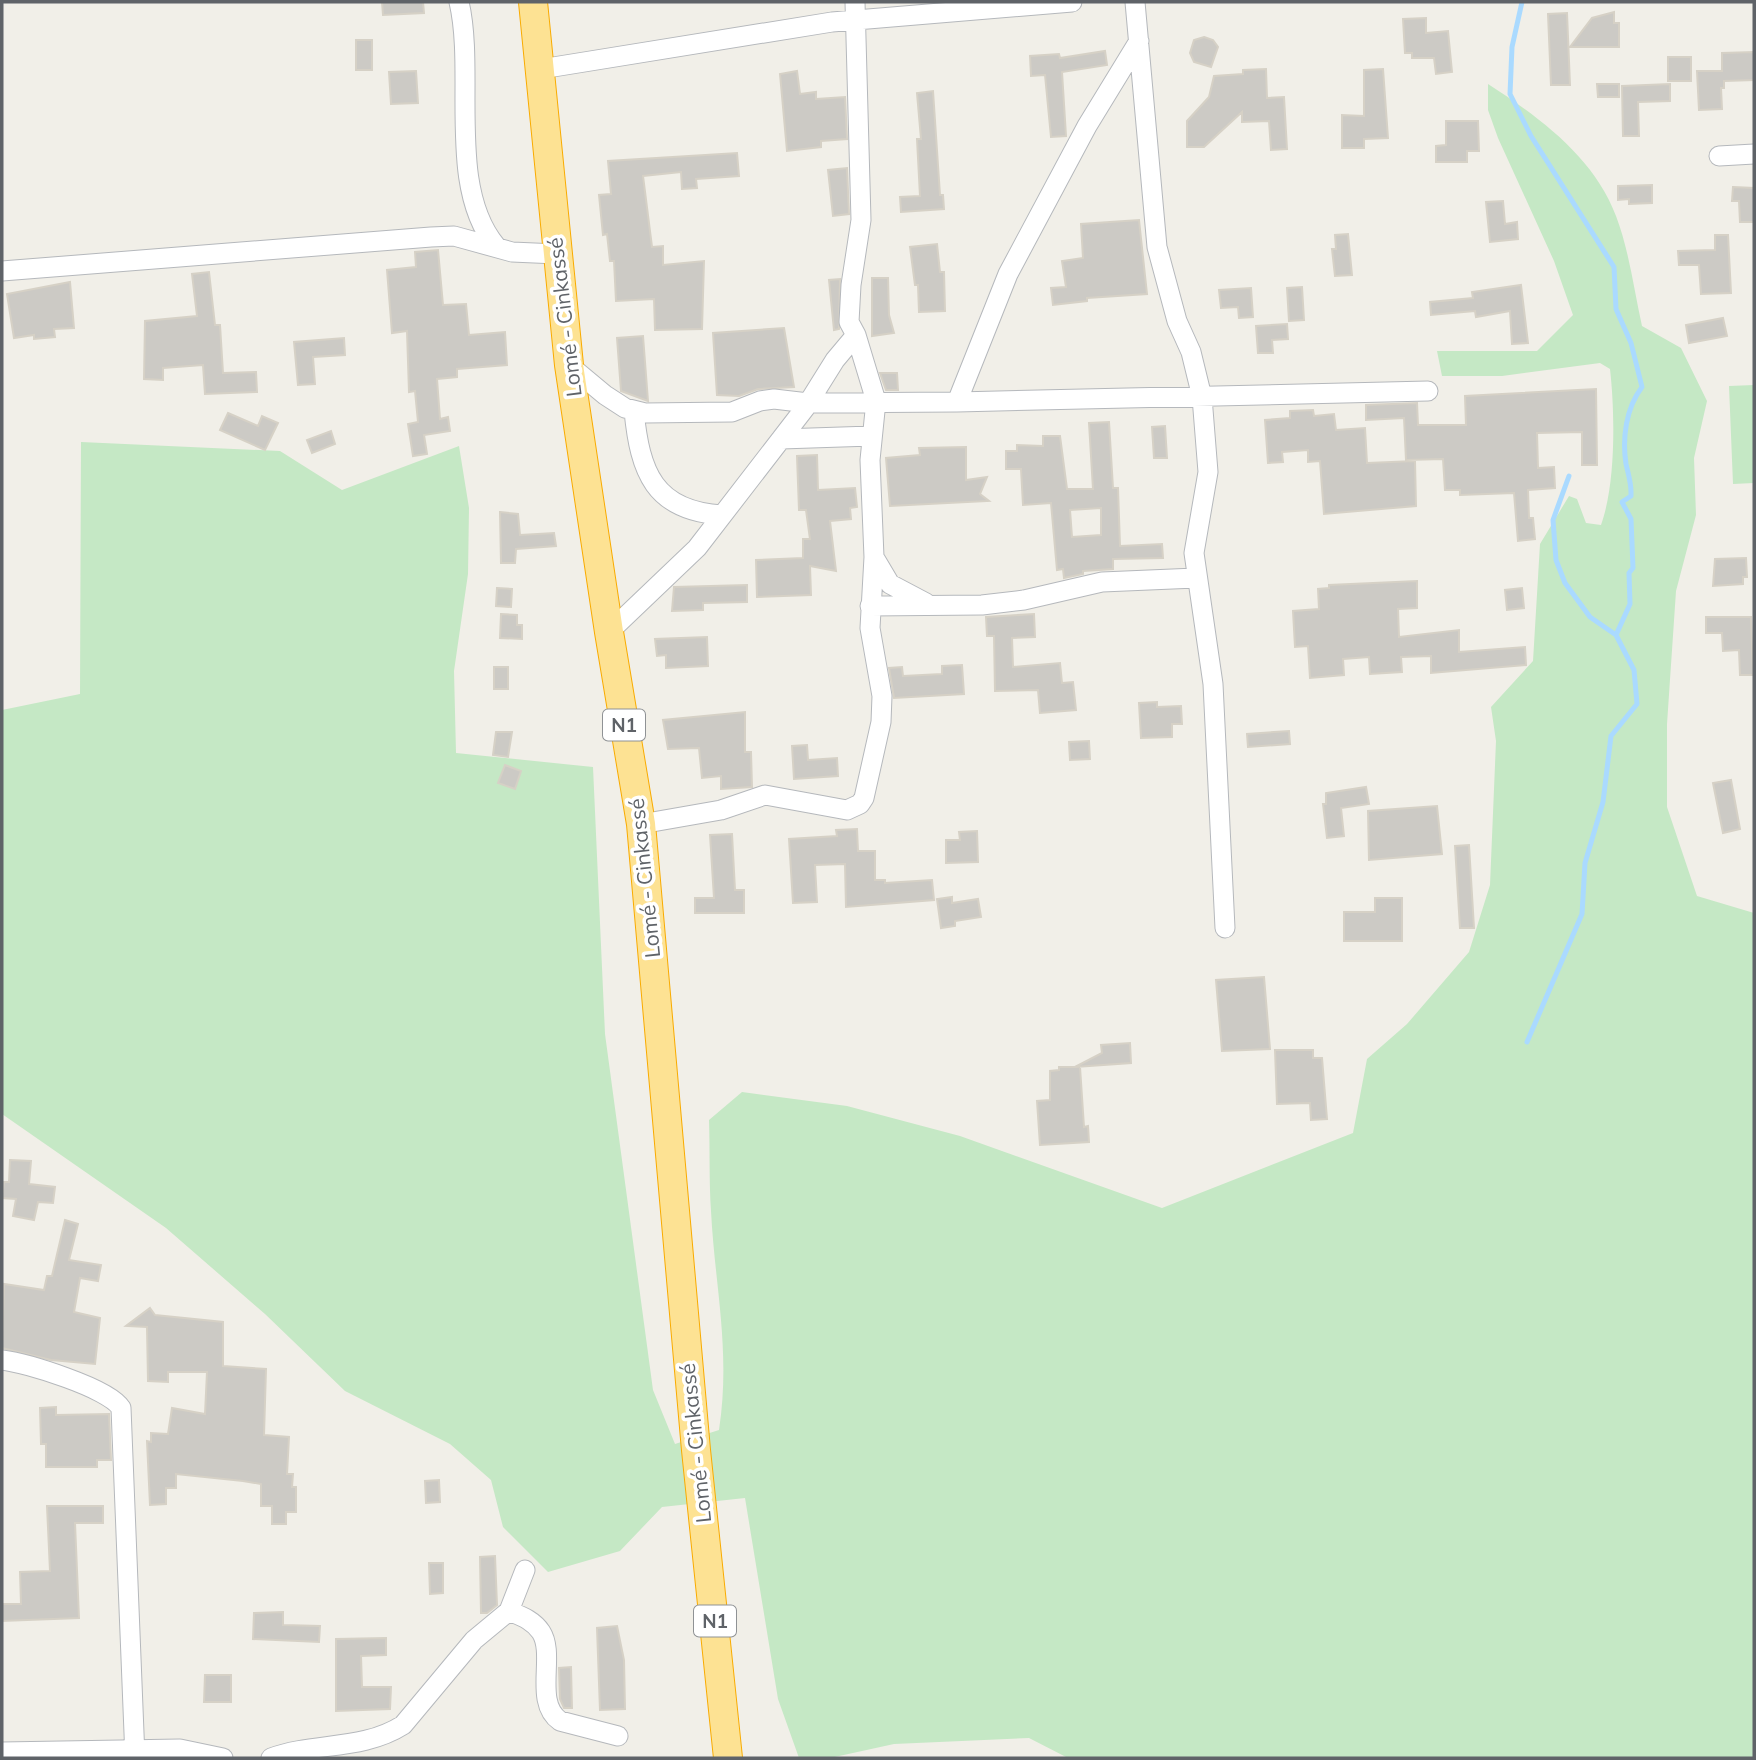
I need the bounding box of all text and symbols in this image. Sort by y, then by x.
street label: Lomé - Cinkassé [541,236,587,398]
road number: N1 [603,710,645,740]
street label: Lomé - Cinkassé [623,797,665,959]
street label: Lomé - Cinkassé [674,1362,716,1524]
road number: N1 [694,1606,736,1637]

